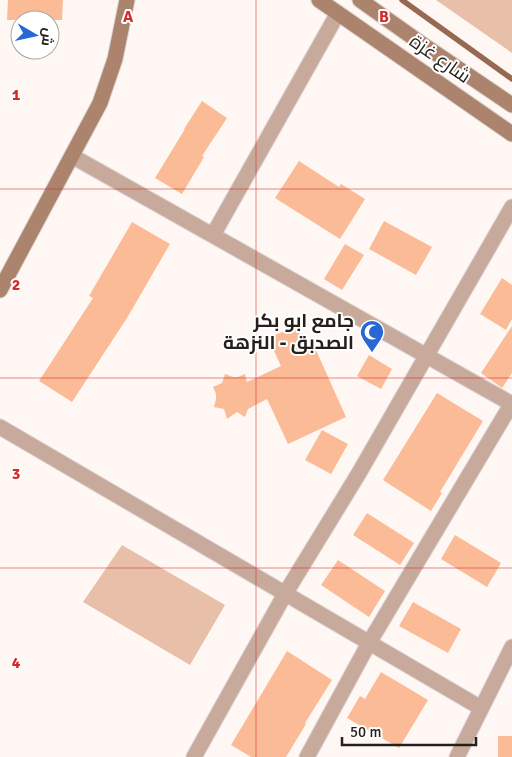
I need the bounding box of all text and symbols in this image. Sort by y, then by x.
text: A [123,7,134,27]
text: B [379,7,389,27]
north arrow [10,10,60,60]
text: ش [38,27,57,47]
street label: شارع غزة [404,29,475,89]
text: 1 [12,85,21,105]
text: 2 [12,275,20,295]
place label: جامع ابو بكر الصدبق - النزهة [223,309,354,355]
mosque icon: جامع ابو بكر الصدبق - النزهة [359,319,385,353]
text: 3 [12,464,20,484]
text: 4 [12,653,21,673]
scale bar [342,714,476,746]
text: 50 m [350,723,381,741]

